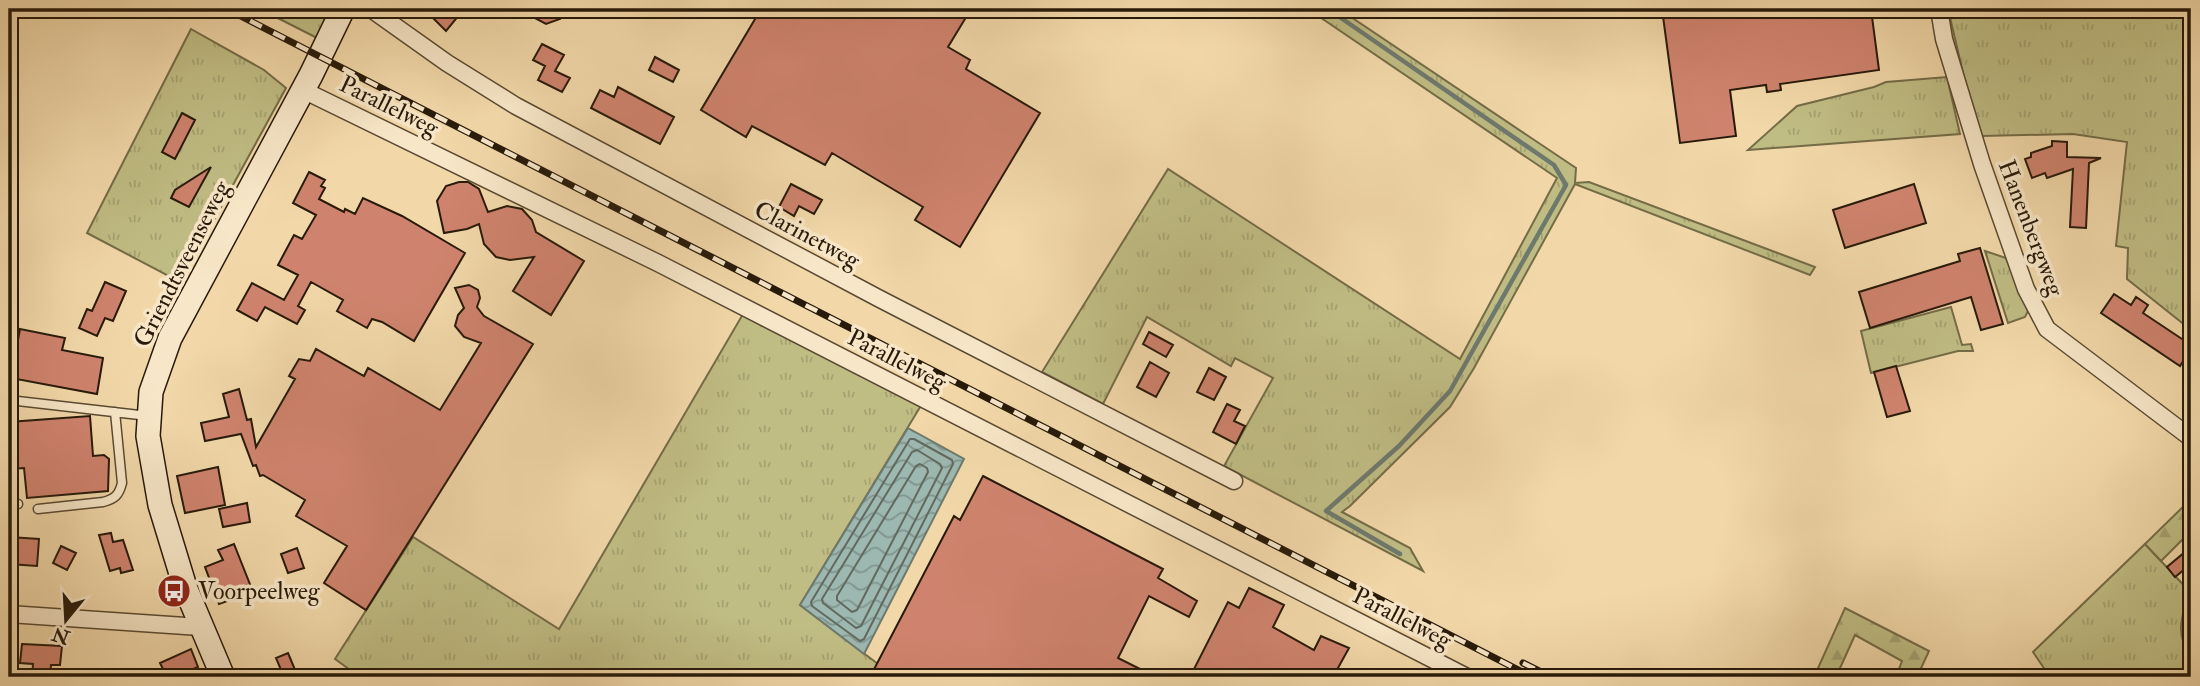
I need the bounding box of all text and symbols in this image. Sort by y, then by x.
street label: Parallelweg [334,69,445,144]
street label: Hanenbergweg [1991,156,2072,301]
street label: Griendtsveenseweg [127,174,238,352]
street label: Clarinetweg [749,194,866,276]
street label: Parallelweg [842,322,953,399]
bus stop icon: Voorpeelweg [155,572,193,610]
place label: Voorpeelweg [198,576,321,607]
street label: Parallelweg [1347,580,1458,657]
north arrow [32,584,102,654]
text: N [48,621,74,650]

